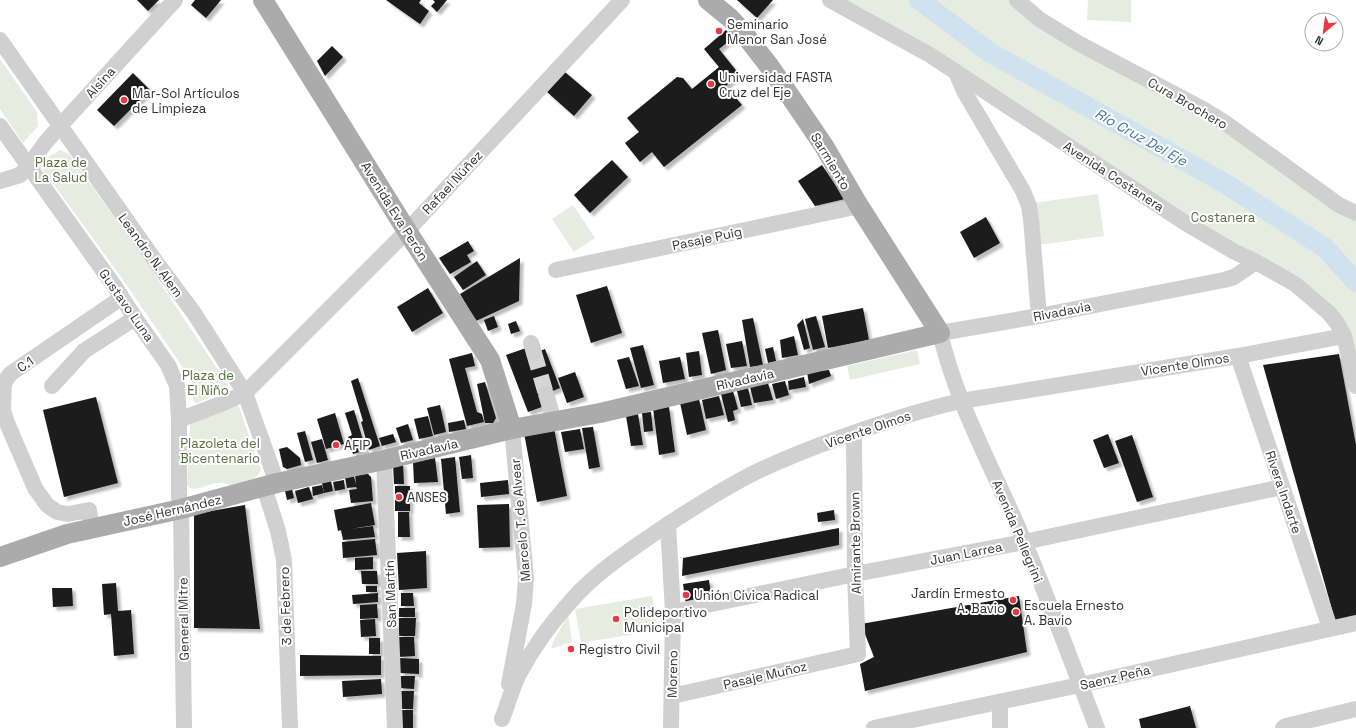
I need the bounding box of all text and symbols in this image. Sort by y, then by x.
north arrow [1304,12,1344,52]
place label: Seminario Menor San José [727,16,827,48]
marker: Seminario Menor San José [714,26,724,36]
text: N [1313,33,1326,49]
street label: Alsina [82,63,119,102]
place label: Universidad FASTA Cruz del Eje [719,69,832,101]
street label: Cura Brochero [1145,74,1231,133]
marker: Universidad FASTA Cruz del Eje [706,79,716,89]
place label: Mar-Sol Artículos de Limpieza [132,85,240,117]
marker: Mar-Sol Artículos de Limpieza [119,95,129,105]
water label: Río Cruz Del Eje [1092,104,1191,170]
street label: Sarmiento [807,129,854,193]
street label: Avenida Costanera [1060,137,1168,216]
street label: Rafael Núñez [418,147,486,218]
park label: Plaza de La Salud [35,154,87,186]
street label: Avenida Eva Perón [357,159,432,264]
park label: Costanera [1191,209,1256,226]
street label: Leandro N. Alem [114,210,187,301]
street label: Pasaje Puig [671,223,744,254]
street label: Gustavo Luna [95,266,158,345]
street label: Rivadavia [1032,297,1093,325]
street label: Vicente Olmos [1140,349,1231,380]
street label: C.1 [14,353,37,376]
street label: Rivadavia [715,364,776,394]
park label: Plaza de El Niño [182,367,234,399]
street label: Vicente Olmos [823,407,913,452]
street label: Rivadavia [399,434,460,464]
park label: Plazoleta del Bicentenario [180,435,260,467]
place label: AFIP [344,437,370,454]
marker: AFIP [331,440,341,450]
street label: Rivera Indarte [1261,448,1306,536]
street label: Marcelo T. de Alvear [507,458,534,582]
street label: Avenida Pellegrini [988,477,1047,585]
place label: ANSES [407,489,447,506]
street label: José Hernández [121,491,223,530]
marker: ANSES [394,492,404,502]
street label: Almirante Brown [846,492,865,594]
street label: Juan Larrea [928,538,1004,569]
street label: San Martín [381,560,400,628]
street label: 3 de Febrero [276,566,295,646]
street label: General Mitre [174,577,193,661]
place label: Jardín Ermesto A. Bavio [911,585,1005,617]
place label: Unión Cívica Radical [694,587,819,604]
marker: Unión Cívica Radical [681,590,691,600]
marker: Jardín Ermesto A. Bavio [1008,595,1018,605]
place label: Escuela Ernesto A. Bavio [1024,597,1124,629]
place label: Polideportivo Municipal [624,604,707,636]
marker: Escuela Ernesto A. Bavio [1011,607,1021,617]
marker: Polideportivo Municipal [611,614,621,624]
place label: Registro Civil [579,641,660,658]
marker: Registro Civil [566,644,576,654]
street label: Moreno [664,650,681,698]
street label: Pasaje Muñoz [722,658,809,693]
street label: Saenz Peña [1078,661,1153,694]

